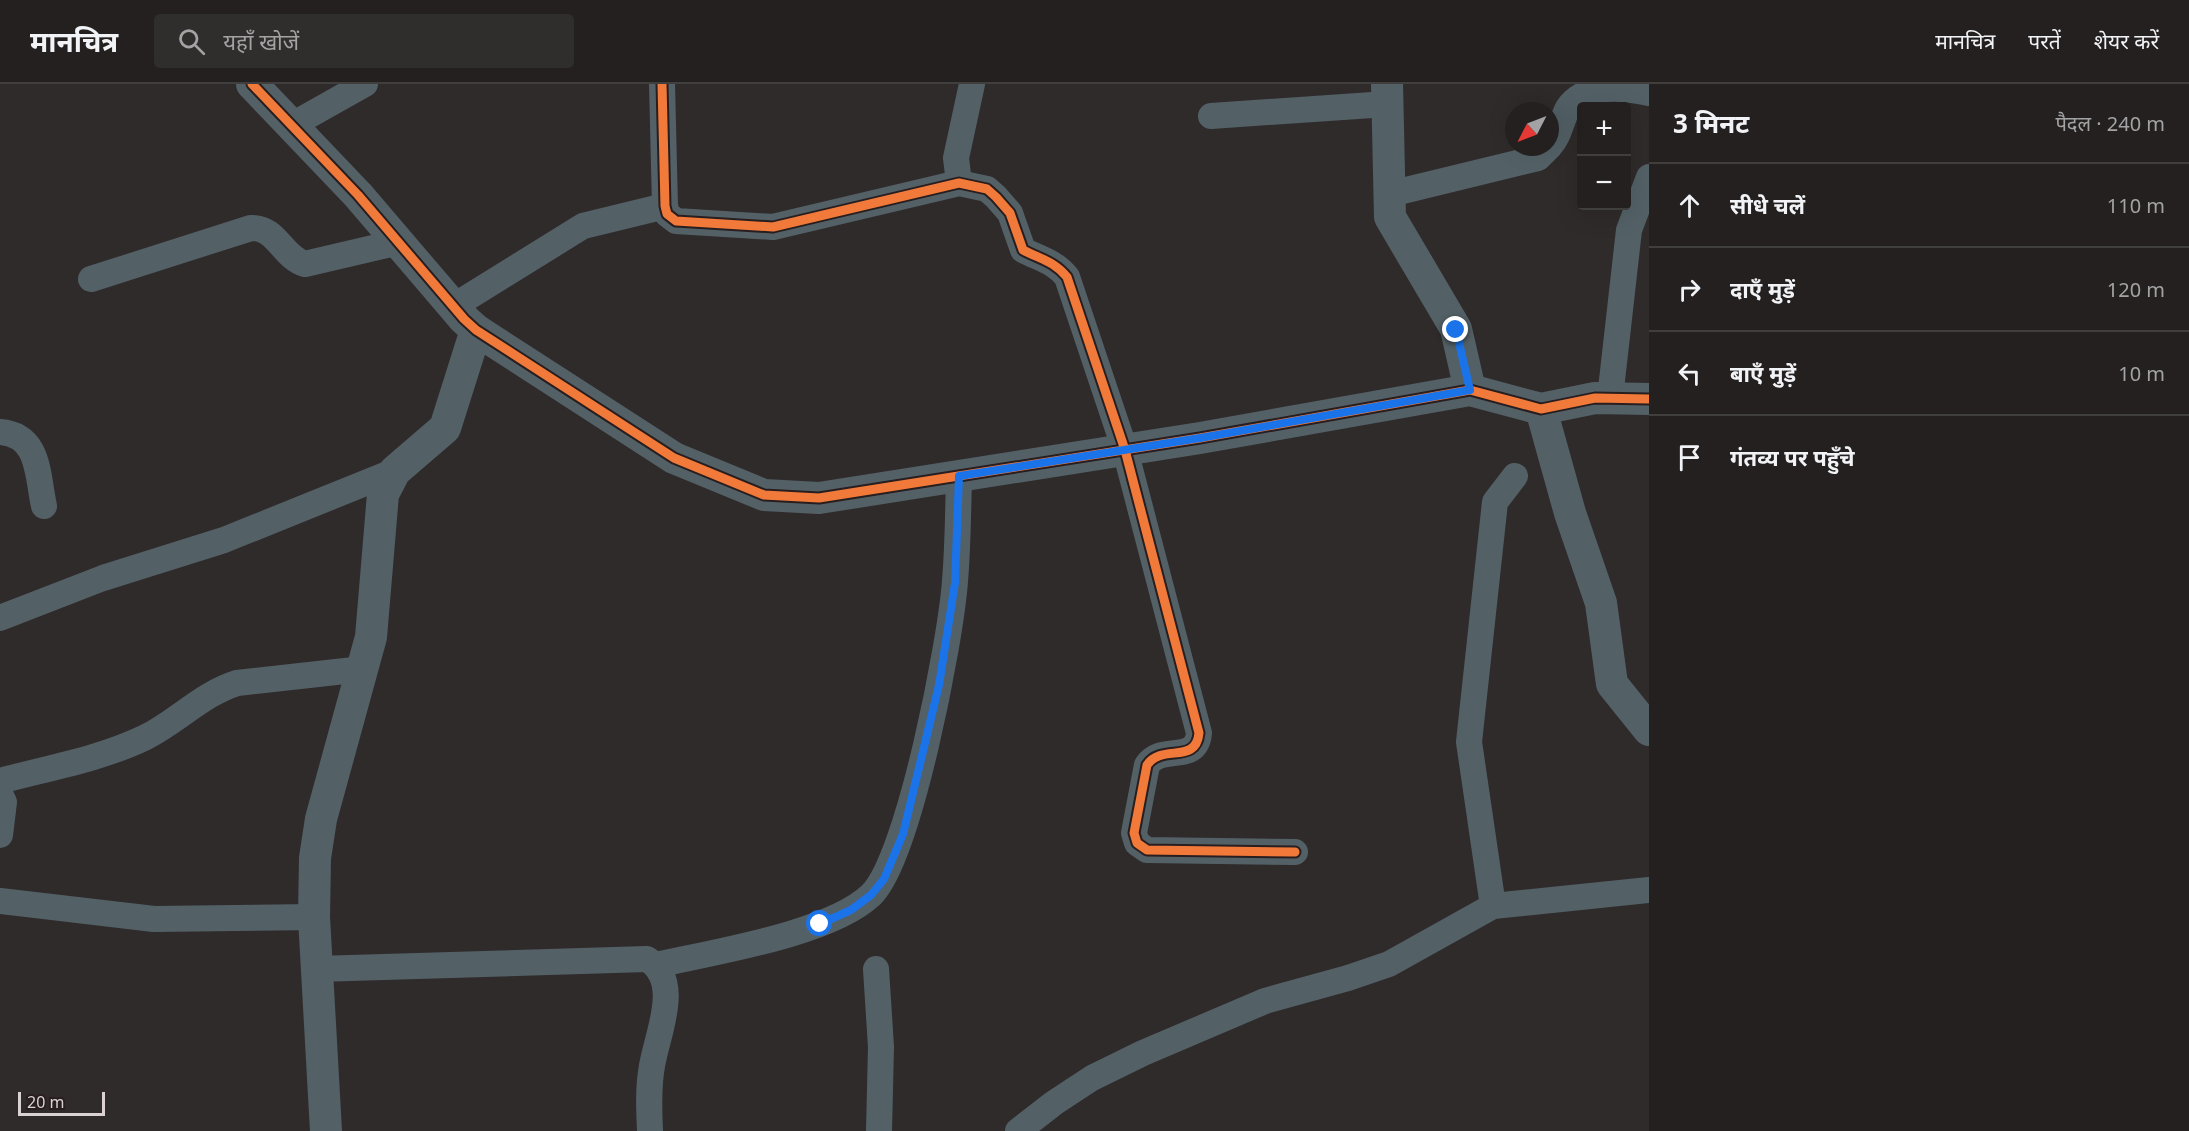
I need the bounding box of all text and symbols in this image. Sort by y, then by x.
search box [154,14,574,68]
text: मानचित्र [30,22,118,60]
icon: search [175,25,208,58]
text: यहाँ खोजें [223,26,299,56]
text: मानचित्र [1935,27,1995,55]
text: परतें [2028,27,2061,55]
text: शेयर करें [2094,27,2159,55]
north arrow [1505,102,1559,156]
map controls [1577,102,1631,210]
button: + [1577,102,1631,156]
text: 3 मिनट [1673,105,1749,141]
text: पैदल · 240 m [2055,110,2165,137]
button: − [1577,156,1631,210]
icon: ahead [1673,189,1706,222]
text: सीधे चलें [1730,190,1805,220]
text: 110 m [2107,192,2165,219]
icon: right [1673,273,1706,306]
text: दाएँ मुड़ें [1730,274,1795,304]
text: 120 m [2107,276,2165,303]
route end [1442,316,1468,342]
icon: left [1673,357,1706,390]
text: बाएँ मुड़ें [1730,358,1796,388]
text: 10 m [2118,360,2165,387]
icon: arrive [1673,441,1706,474]
text: गंतव्य पर पहुँचे [1730,442,1855,472]
route start [806,910,832,936]
scale bar [18,1089,105,1116]
text: 20 m [27,1091,64,1113]

